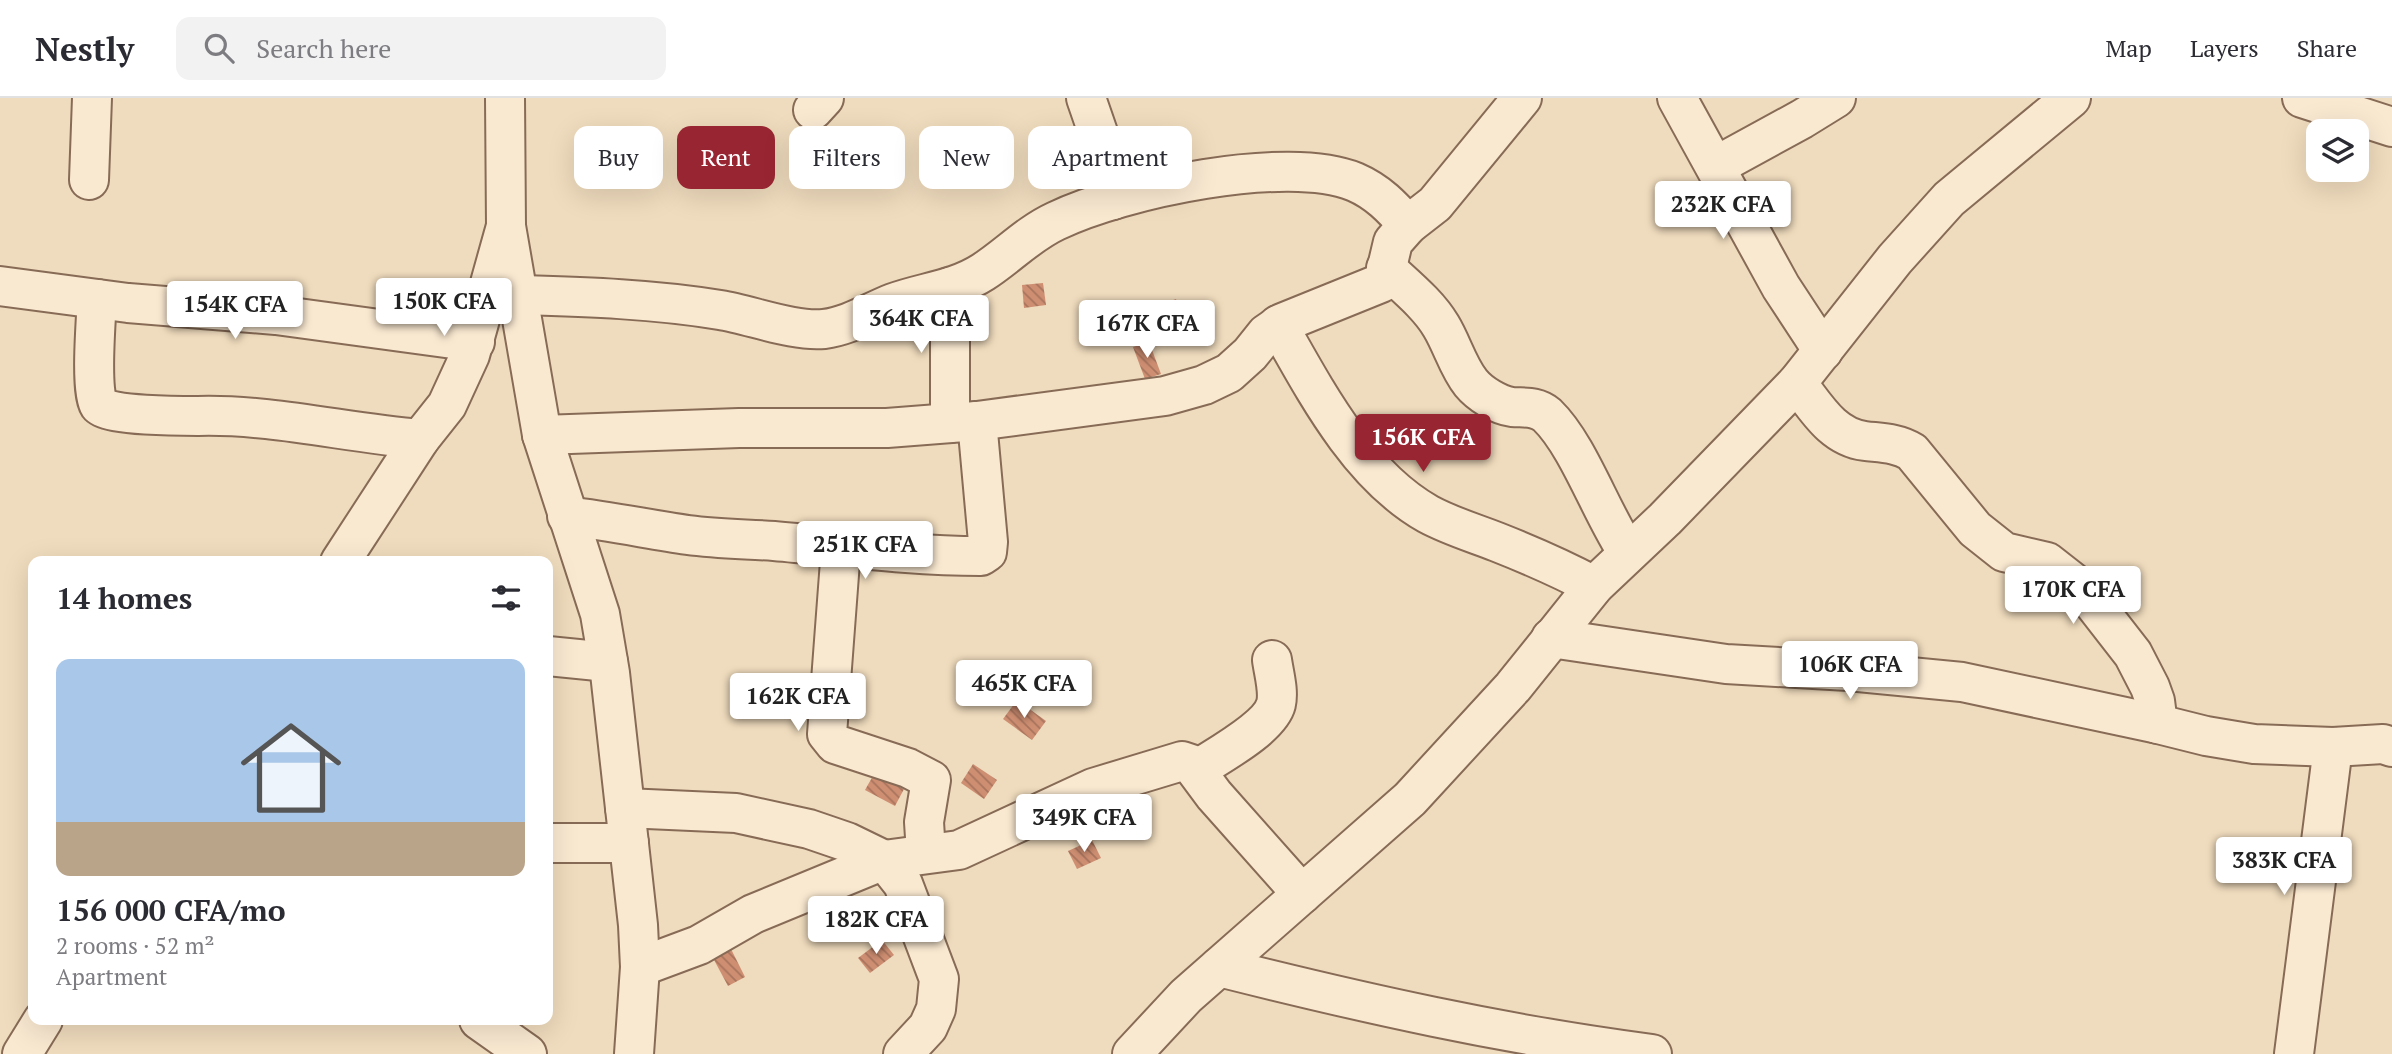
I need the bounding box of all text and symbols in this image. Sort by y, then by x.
search box [176,17,666,80]
text: Nestly [35,27,134,70]
icon: search [200,29,238,67]
text: Search here [256,31,391,65]
text: Map [2105,32,2152,64]
text: Layers [2190,32,2259,64]
text: Share [2297,32,2357,64]
map controls [2306,119,2369,182]
button: layers [2306,119,2369,182]
chip: Buy [574,126,663,189]
chip: Rent [677,126,775,189]
chip: Filters [789,126,905,189]
chip: New [919,126,1014,189]
chip: Apartment [1028,126,1192,189]
pin: 232K CFA [1651,181,1795,241]
text: 232K CFA [1671,188,1775,219]
pin: 150K CFA [372,278,516,338]
pin: 154K CFA [163,282,307,341]
text: 150K CFA [392,285,496,316]
text: 154K CFA [183,288,287,319]
pin: 364K CFA [849,296,993,355]
pin: 167K CFA [1075,300,1219,360]
text: 364K CFA [869,302,973,333]
text: 167K CFA [1095,307,1199,338]
pin: 156K CFA [1351,414,1495,474]
text: 156K CFA [1371,421,1475,452]
pin: 251K CFA [793,522,937,581]
text: 251K CFA [813,528,917,559]
pin: 170K CFA [2001,566,2145,626]
text: 170K CFA [2021,573,2125,604]
text: 14 homes [56,578,192,618]
icon: filters [487,579,525,617]
pin: 106K CFA [1778,642,1922,701]
text: 106K CFA [1798,648,1902,679]
pin: 465K CFA [952,660,1096,720]
text: 465K CFA [972,667,1076,698]
pin: 162K CFA [726,674,870,733]
text: 162K CFA [746,680,850,711]
icon: home [228,705,354,831]
pin: 349K CFA [1012,794,1156,854]
text: 349K CFA [1032,801,1136,832]
pin: 383K CFA [2212,838,2356,897]
text: 383K CFA [2232,844,2336,875]
text: 156 000 CFA/mo [56,890,286,930]
pin: 182K CFA [804,896,948,956]
text: 182K CFA [824,903,928,934]
text: 2 rooms · 52 m² [56,930,215,961]
text: Apartment [56,961,167,992]

